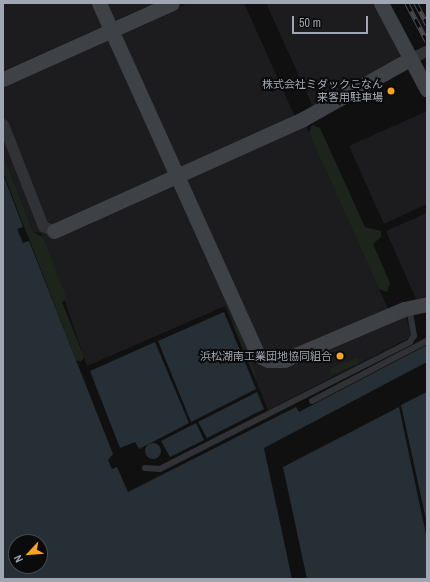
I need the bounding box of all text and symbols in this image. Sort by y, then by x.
scale bar [294,8,370,34]
text: 50 m [299,15,321,31]
place label: 株式会社ミダックこなん 来客用駐車場 [262,78,383,104]
marker: 株式会社ミダックこなん 来客用駐車場 [386,86,396,96]
place label: 浜松湖南工業団地協同組合 [200,349,332,363]
marker: 浜松湖南工業団地協同組合 [335,351,345,361]
north arrow [8,534,48,574]
text: N [10,553,26,565]

